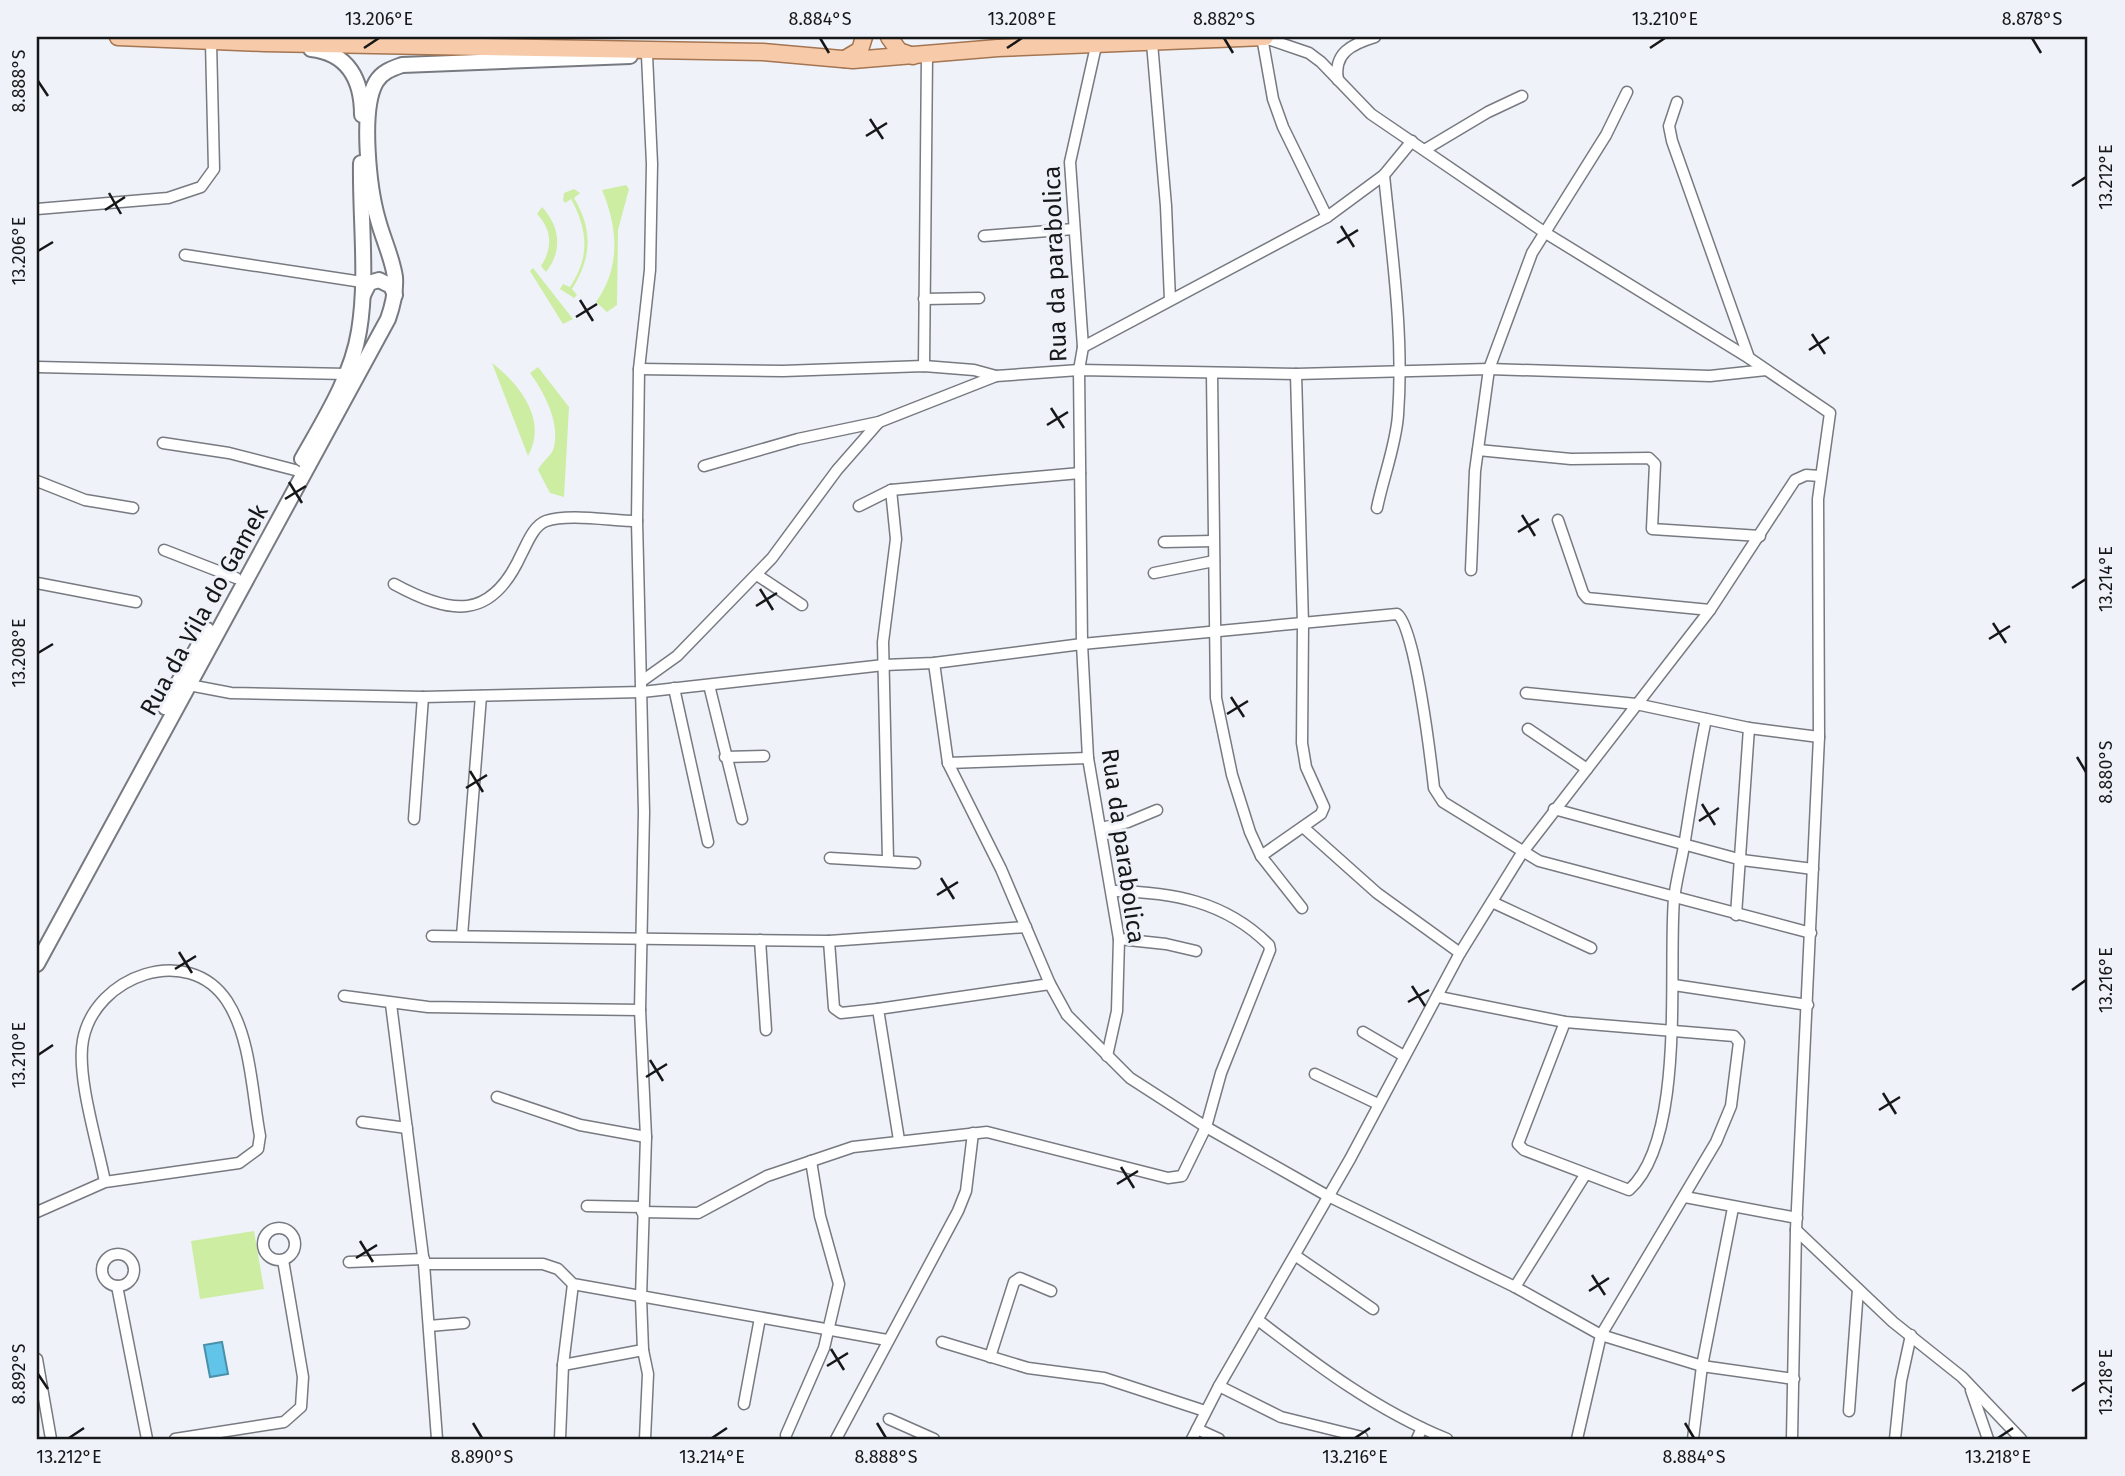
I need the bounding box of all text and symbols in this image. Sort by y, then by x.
text: 13.206°E [345,8,413,30]
text: 8.884°S [789,8,852,30]
text: 13.208°E [987,8,1057,30]
text: 8.882°S [1193,8,1255,30]
text: 13.210°E [1632,8,1698,30]
text: 8.878°S [2002,8,2063,30]
text: 8.888°S [8,49,30,113]
text: 13.212°E [2095,144,2117,210]
street label: Rua da parabolica [1038,165,1072,363]
text: 13.206°E [8,217,30,285]
street label: Rua da Vila do Gamek [134,499,274,720]
text: 13.214°E [2095,546,2117,612]
text: 13.208°E [8,618,30,688]
text: 8.880°S [2095,740,2117,804]
street label: Rua da parabolica [1095,747,1151,945]
text: 13.216°E [2095,947,2117,1013]
text: 13.210°E [8,1022,30,1088]
text: 8.892°S [8,1343,30,1405]
text: 13.218°E [2095,1349,2117,1415]
text: 13.212°E [36,1446,102,1468]
text: 8.890°S [451,1446,513,1468]
text: 13.214°E [679,1446,745,1468]
text: 8.888°S [854,1446,918,1468]
text: 13.216°E [1322,1446,1388,1468]
text: 8.884°S [1663,1446,1726,1468]
text: 13.218°E [1965,1446,2031,1468]

